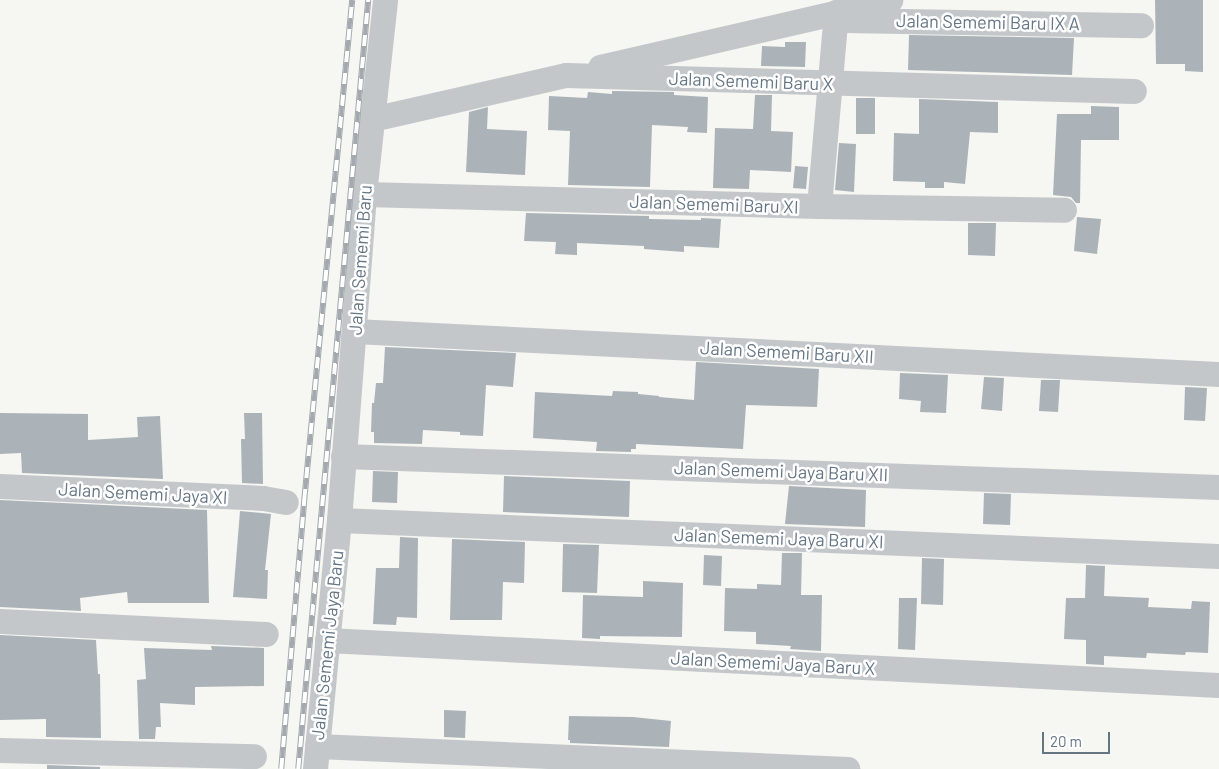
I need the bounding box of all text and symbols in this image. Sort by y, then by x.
street label: Jalan Sememi Baru IX A [896,10,1080,34]
street label: Jalan Sememi Baru X [668,67,834,95]
street label: Jalan Sememi Baru [344,184,376,336]
street label: Jalan Sememi Baru XI [629,190,799,218]
street label: Jalan Sememi Baru XII [700,337,874,367]
street label: Jalan Sememi Jaya Baru XII [674,456,888,486]
street label: Jalan Sememi Jaya XI [58,478,228,508]
street label: Jalan Sememi Jaya Baru XI [674,524,884,552]
street label: Jalan Sememi Jaya Baru [306,549,348,741]
street label: Jalan Sememi Jaya Baru X [670,647,876,679]
scale bar [1044,722,1112,754]
text: 20 m [1050,732,1082,750]

